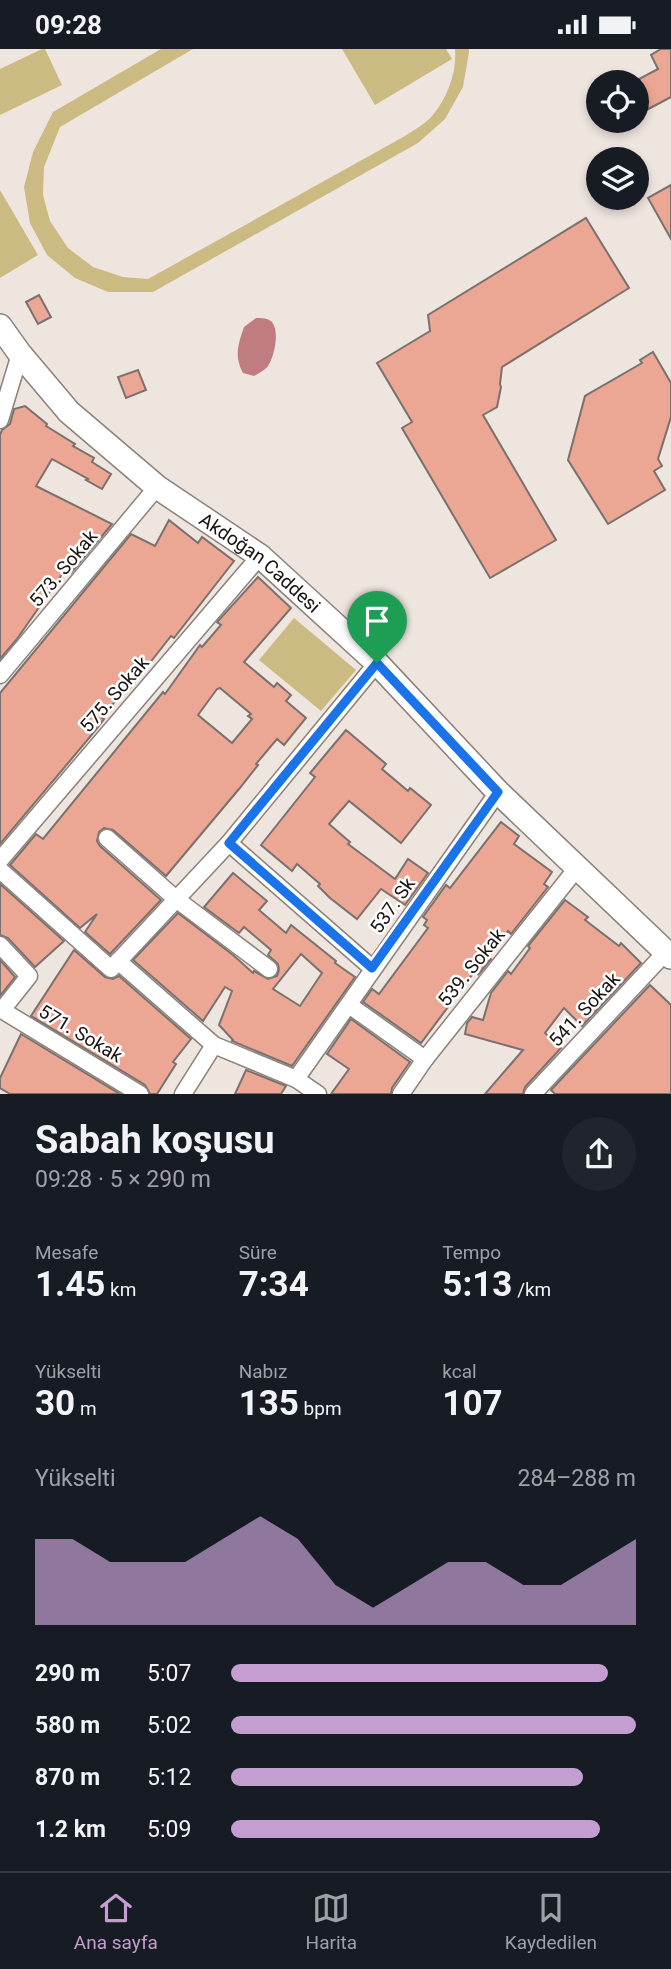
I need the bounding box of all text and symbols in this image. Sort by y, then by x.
text: 09:28 [35,10,102,40]
map controls [586,70,649,210]
button: locate [586,70,649,133]
button: layers [586,147,649,210]
street label: Akdoğan Caddesi [195,508,325,618]
street label: 573. Sokak [25,525,102,612]
pin [347,591,407,663]
icon: arrive [358,602,396,640]
street label: 575. Sokak [75,651,154,737]
street label: 537. Sk [365,873,420,938]
street label: 539. Sokak [433,923,510,1011]
street label: 541. Sokak [544,967,625,1051]
street label: 571. Sokak [35,999,127,1068]
button: share [562,1117,636,1191]
text: Sabah koşusu [35,1118,275,1162]
text: 09:28 · 5 × 290 m [35,1166,211,1193]
text: Mesafe [35,1241,98,1264]
text: Süre [239,1241,277,1264]
text: Tempo [442,1241,501,1264]
text: 1.45 [35,1264,105,1305]
text: 7:34 [239,1264,309,1305]
text: 5:13 [442,1264,512,1305]
text: km [105,1278,136,1301]
text: /km [512,1278,551,1301]
text: Yükselti [35,1360,102,1383]
text: Nabız [239,1360,287,1383]
text: kcal [442,1360,477,1383]
text: 30 [35,1383,75,1424]
text: 135 [239,1383,299,1424]
text: 107 [442,1383,503,1424]
text: m [75,1397,97,1420]
text: bpm [299,1397,342,1420]
text: Yükselti [35,1465,116,1492]
text: 284–288 m [517,1465,636,1492]
text: 290 m [35,1660,100,1687]
text: 5:07 [147,1660,191,1687]
text: 580 m [35,1712,100,1739]
text: 5:02 [147,1712,191,1739]
text: 870 m [35,1764,100,1791]
text: 5:12 [147,1764,191,1791]
text: 1.2 km [35,1816,106,1843]
text: 5:09 [147,1816,191,1843]
tab: Ana sayfa [74,1889,158,1954]
tab: Harita [306,1889,357,1954]
tab: Kaydedilen [505,1889,597,1954]

